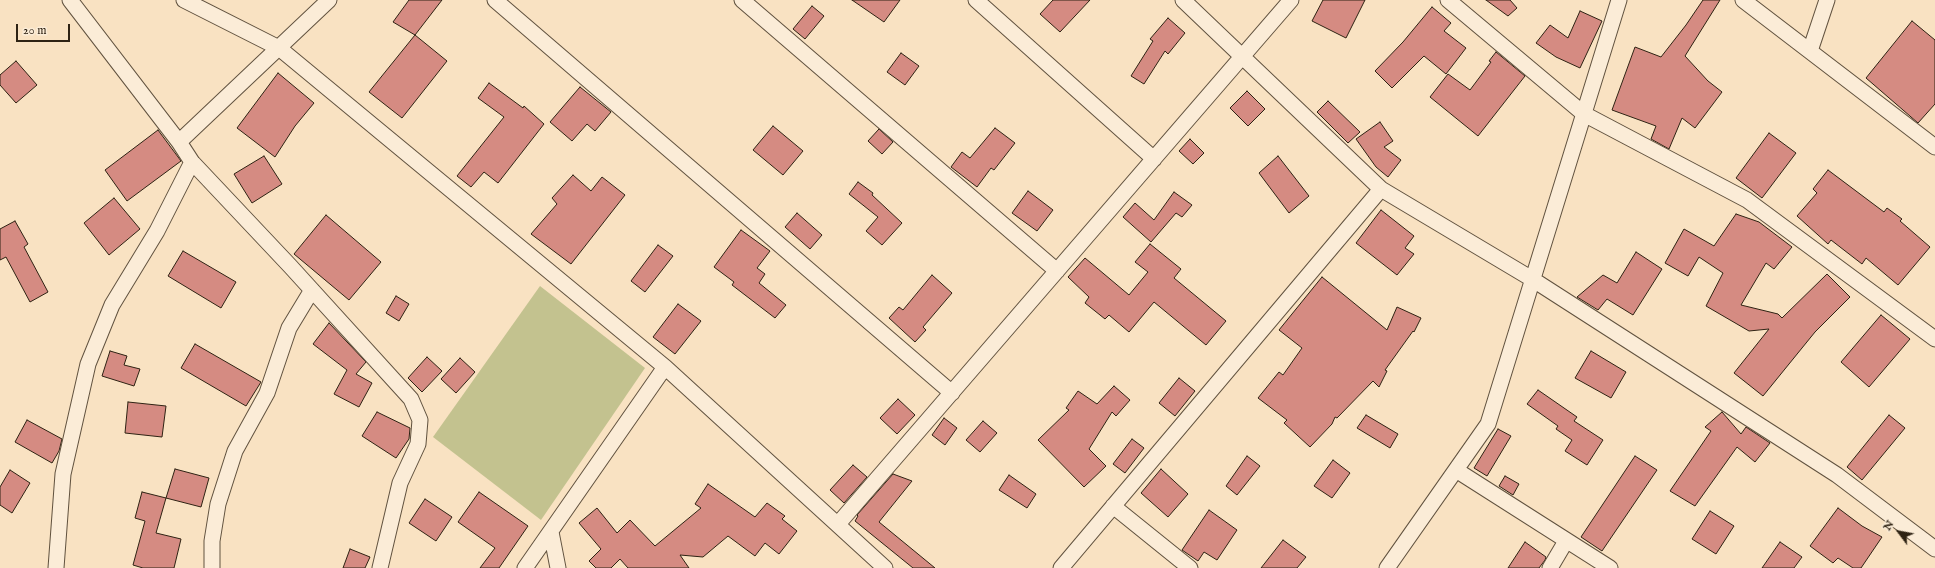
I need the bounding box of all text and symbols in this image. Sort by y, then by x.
scale bar [18,16,72,42]
text: 20 m [23,23,46,38]
north arrow [1879,512,1919,552]
text: N [1880,518,1897,533]

